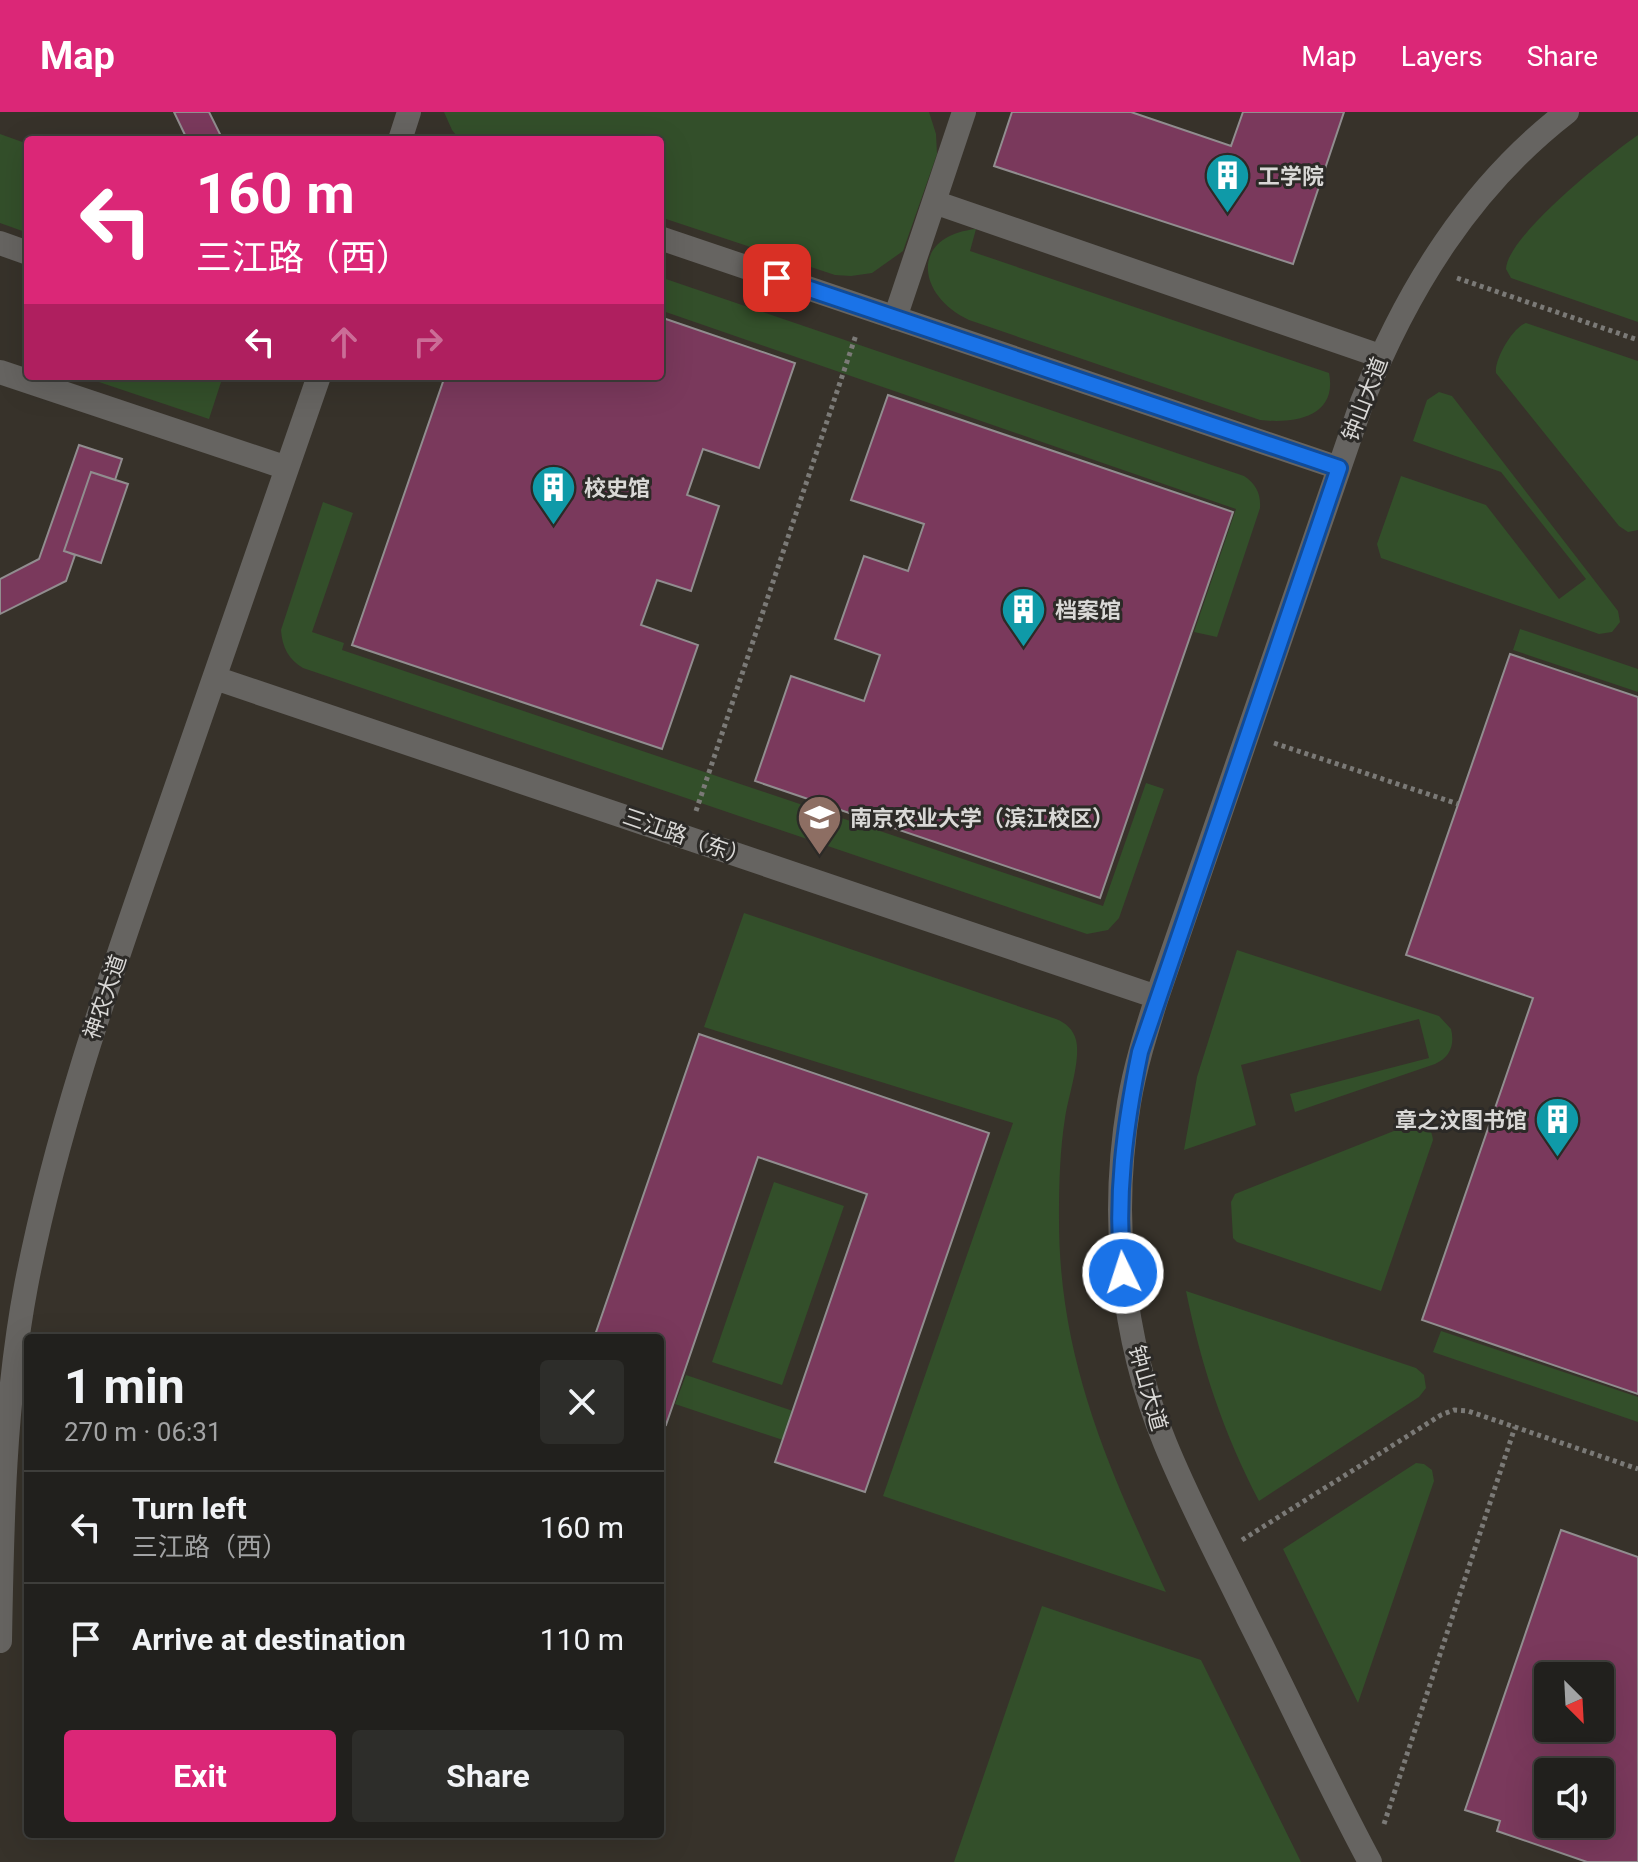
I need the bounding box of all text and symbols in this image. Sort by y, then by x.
text: Map [40,34,115,78]
text: Map [1301,40,1357,73]
text: Layers [1401,40,1483,73]
text: Share [1527,40,1598,73]
building icon: 工学院 [1203,152,1251,215]
text: 160 m [196,161,355,227]
place label: 工学院 [1258,164,1324,189]
icon: left [64,168,168,272]
text: 三江路（西） [196,237,412,279]
pin [743,244,811,312]
icon: arrive [755,256,799,300]
icon: left [238,320,282,364]
icon: ahead [322,320,366,364]
icon: right [406,320,450,364]
street label: 钟山大道 [1338,353,1392,445]
building icon: 校史馆 [529,464,577,527]
place label: 校史馆 [584,476,650,501]
building icon: 档案馆 [1000,586,1048,649]
place label: 档案馆 [1055,598,1121,623]
school or university icon: 南京农业大学（滨江校区） [795,794,843,857]
street label: 三江路（东） [620,804,752,870]
place label: 南京农业大学（滨江校区） [850,806,1114,831]
street label: 神农大道 [79,951,131,1043]
building icon: 章之汶图书馆 [1534,1096,1582,1159]
place label: 章之汶图书馆 [1395,1108,1527,1133]
position arrow [1081,1231,1165,1315]
street label: 钟山大道 [1124,1342,1172,1434]
text: 1 min [64,1358,185,1415]
button: close [540,1360,624,1444]
text: 270 m · 06:31 [64,1417,222,1447]
text: Turn left [132,1491,247,1526]
icon: left [64,1505,108,1549]
text: 160 m [540,1510,624,1545]
text: 三江路（西） [132,1532,288,1562]
icon: arrive [64,1617,108,1661]
text: Arrive at destination [132,1622,406,1657]
text: 110 m [540,1622,624,1657]
north arrow [1534,1662,1614,1742]
map controls [1534,1662,1614,1838]
button: Exit [64,1730,336,1822]
button: Share [352,1730,624,1822]
button: sound [1534,1758,1614,1838]

